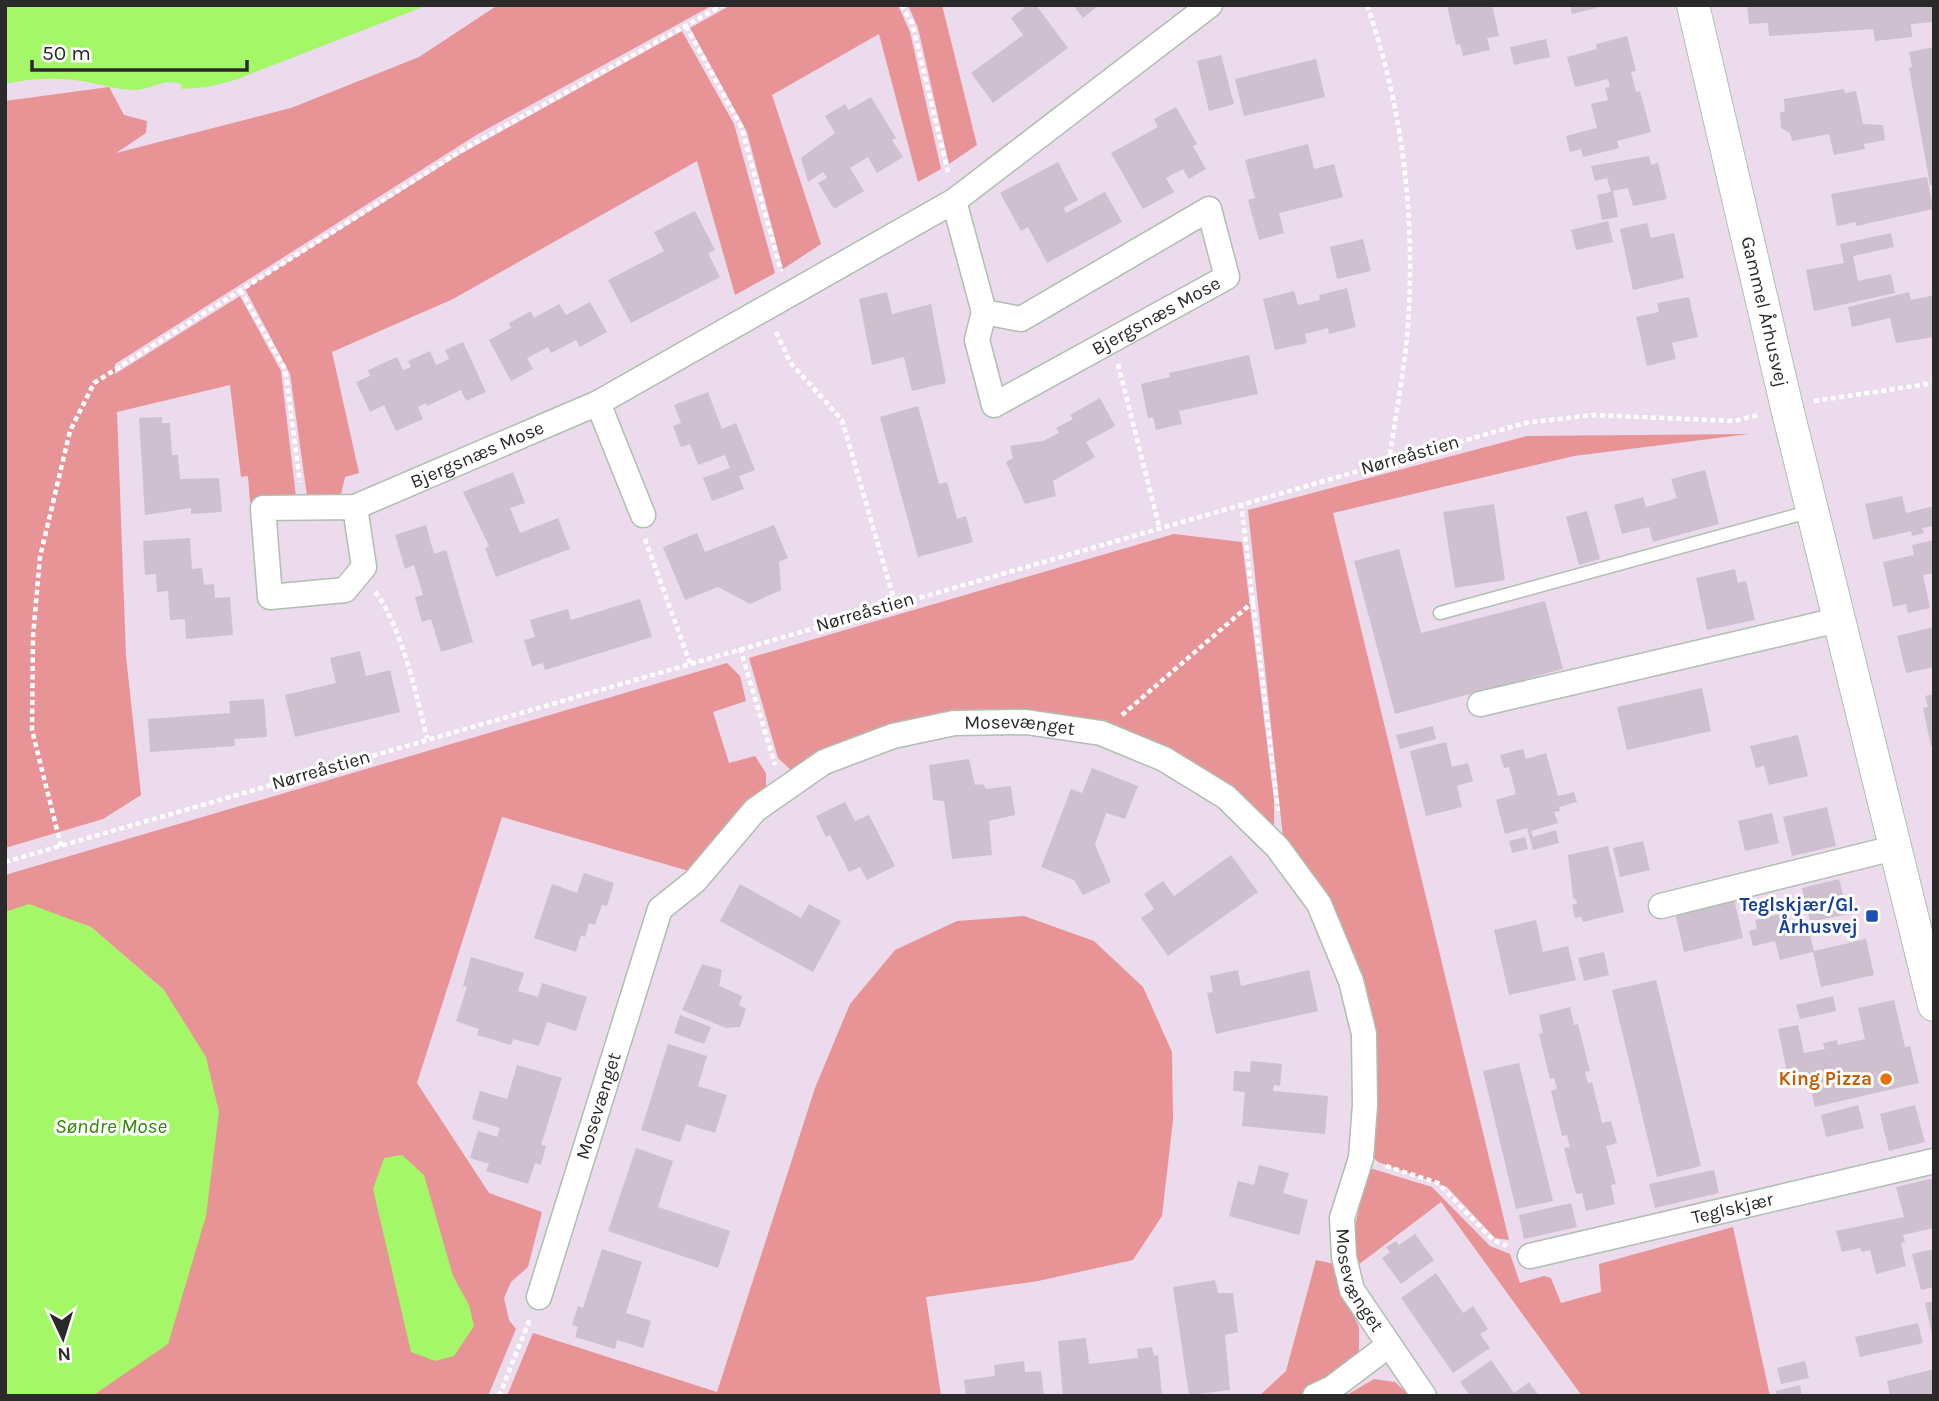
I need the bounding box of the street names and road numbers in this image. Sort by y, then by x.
street label: Gammel Århusvej [1736,234,1793,389]
street label: Bjergsnæs Mose [1088,272,1224,360]
street label: Bjergsnæs Mose [407,416,547,493]
street label: Nørreåstien [1358,430,1462,480]
street label: Nørreåstien [813,587,917,637]
street label: Mosevænget [964,710,1076,740]
street label: Nørreåstien [269,745,373,795]
street label: Mosevænget [572,1050,626,1162]
street label: Teglskjær [1689,1188,1776,1229]
street label: Mosevænget [1332,1228,1388,1336]

